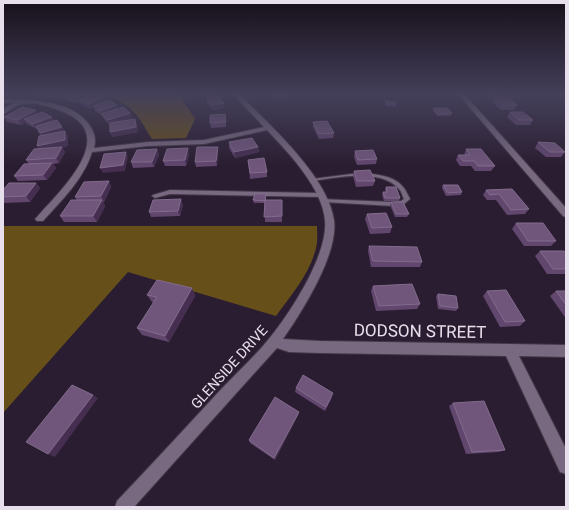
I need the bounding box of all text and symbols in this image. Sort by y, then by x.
street label: DODSON STREET [354,320,486,342]
street label: GLENSIDE DRIVE [188,322,271,412]

